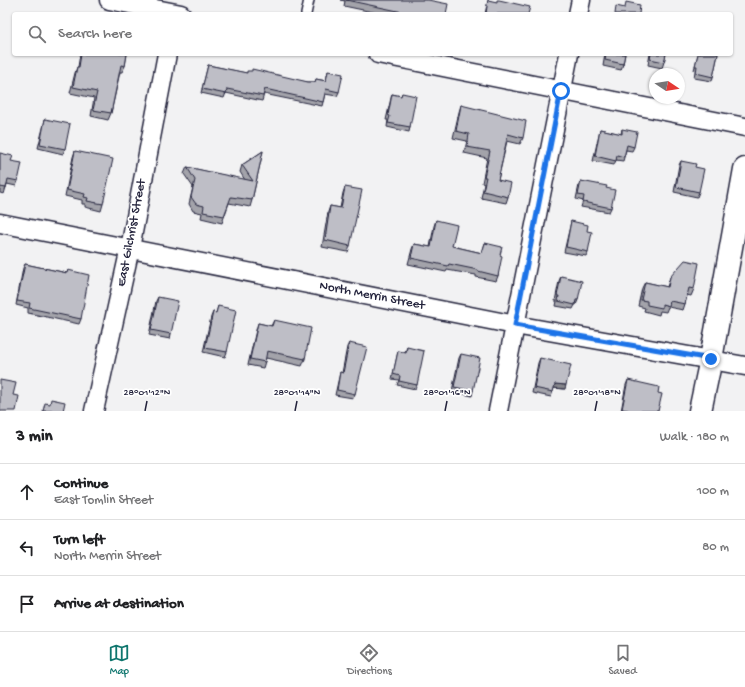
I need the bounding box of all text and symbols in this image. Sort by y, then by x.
search box [12,12,733,56]
icon: search [26,23,48,45]
text: Search here [58,25,132,43]
north arrow [649,68,685,104]
route start [552,82,570,100]
street label: East Gilchrist Street [114,176,150,288]
street label: North Merrin Street [318,278,428,314]
route end [702,350,720,368]
text: 28°01'12"N [124,387,171,399]
text: 28°01'14"N [274,387,321,399]
text: 28°01'16"N [424,387,471,399]
text: 28°01'18"N [573,387,621,399]
text: 3 min [16,427,53,447]
text: Walk · 180 m [660,430,729,445]
text: Continue [54,475,108,493]
icon: ahead [16,481,38,503]
text: 100 m [697,484,729,499]
text: East Tomlin Street [54,493,153,508]
text: Turn left [54,531,105,549]
icon: left [16,537,38,559]
text: 80 m [702,540,729,555]
text: North Merrin Street [54,549,161,564]
icon: arrive [16,593,38,615]
text: Arrive at destination [54,595,184,613]
tab: Map [108,642,130,678]
tab: Directions [347,642,392,678]
tab: Saved [608,642,637,678]

